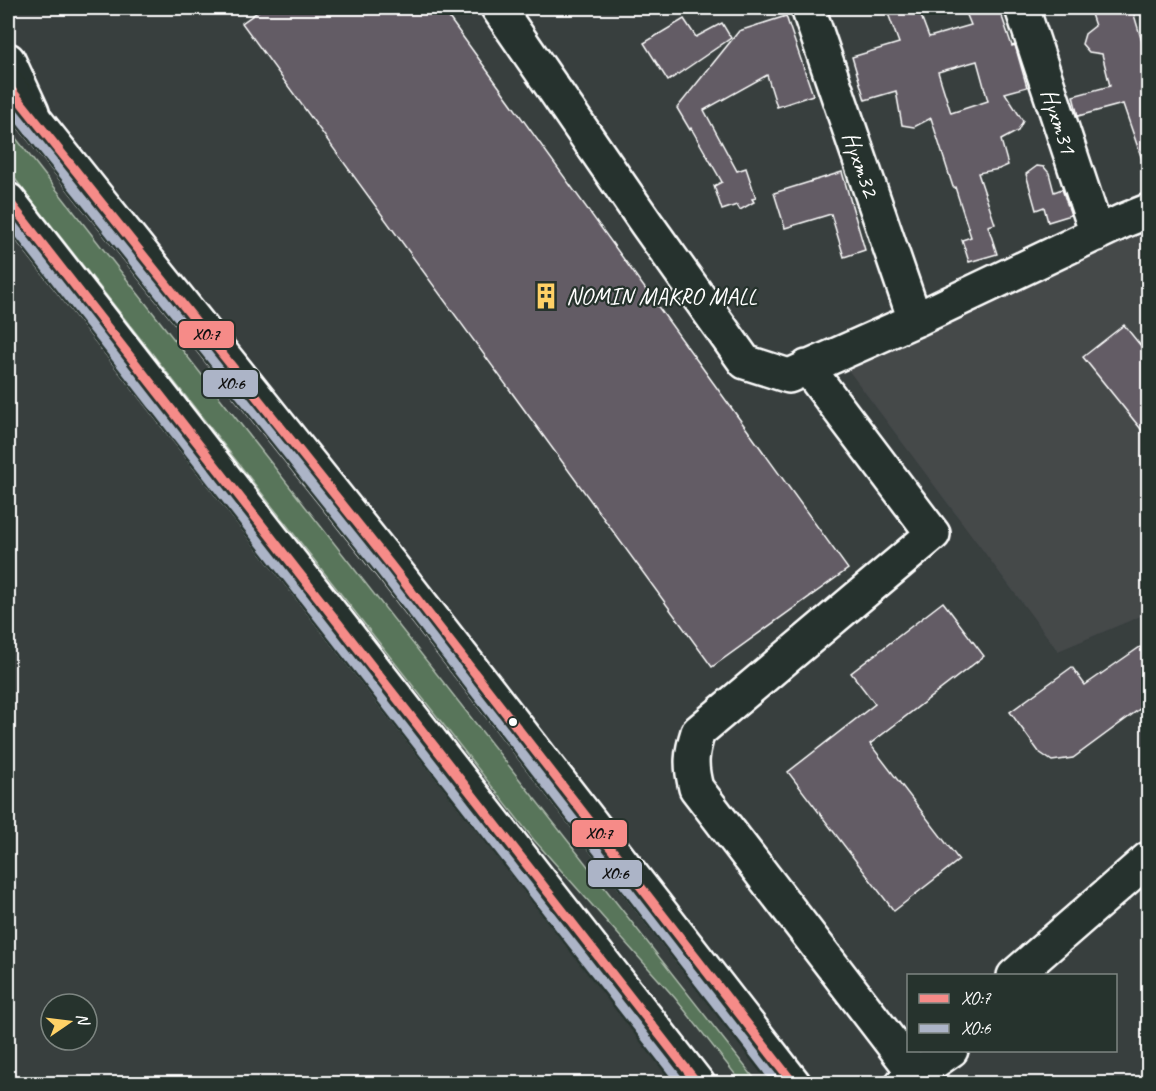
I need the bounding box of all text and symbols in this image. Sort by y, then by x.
street label: Нүхт31 [1034,85,1084,159]
street label: Нүхт32 [836,127,887,203]
building icon: NOMIN MAKRO MALL [531,281,561,311]
place label: NOMIN MAKRO MALL [566,281,758,311]
line badge: ХО:7 [178,320,235,349]
text: ХО:7 [193,325,221,345]
line badge: ХО:6 [202,369,259,398]
text: ХО:6 [217,374,246,394]
unlabelled marker [507,716,519,728]
line badge: ХО:7 [571,819,628,848]
text: ХО:7 [586,824,614,844]
line badge: ХО:6 [587,859,643,888]
text: ХО:6 [601,864,630,884]
legend [907,974,1117,1052]
text: ХО:7 [961,987,992,1009]
north arrow [39,992,99,1052]
text: N [72,1011,94,1029]
text: ХО:6 [961,1017,992,1039]

